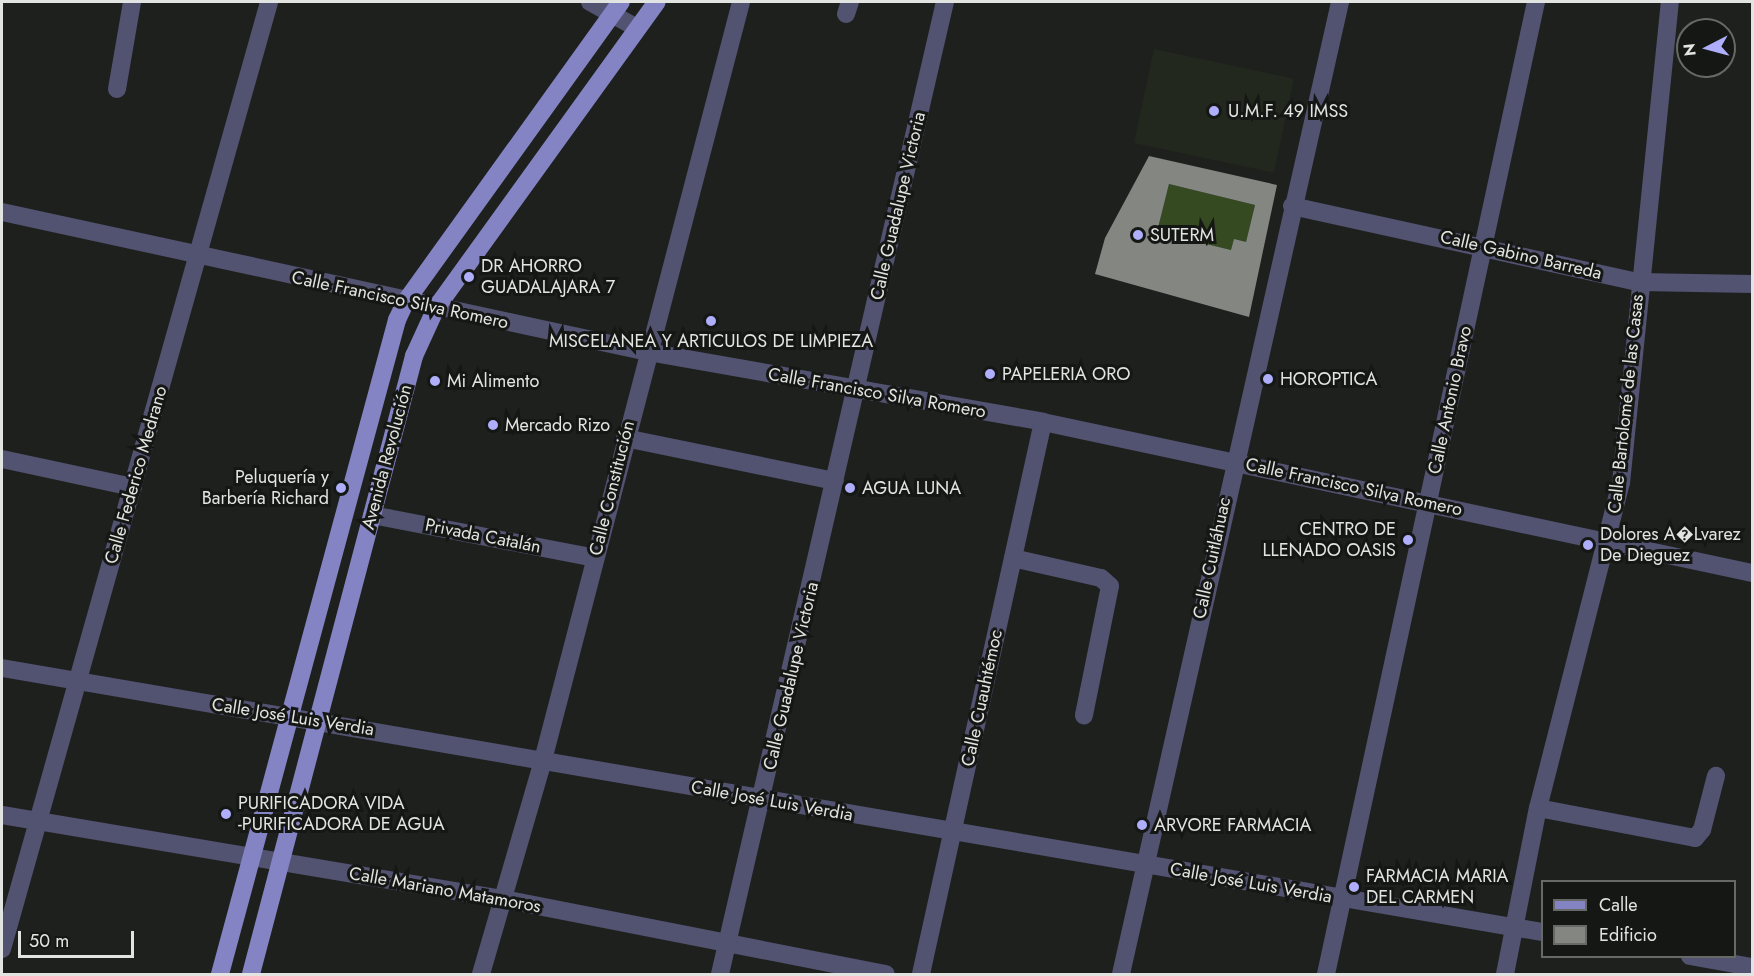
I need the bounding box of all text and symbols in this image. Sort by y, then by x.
north arrow [1676,18,1736,78]
text: N [1677,42,1702,57]
place label: U.M.F. 49 IMSS [1228,100,1348,122]
marker: U.M.F. 49 IMSS [1205,102,1223,120]
street label: Calle Guadalupe Victoria [866,110,930,302]
place label: SUTERM [1150,224,1214,246]
street label: Calle Gabino Barreda [1438,226,1604,284]
marker: SUTERM [1131,228,1145,242]
place label: DR AHORRO GUADALAJARA 7 [481,256,615,298]
street label: Calle Francisco Silva Romero [290,266,510,334]
marker: DR AHORRO GUADALAJARA 7 [462,270,476,284]
street label: Calle Bartolomé de las Casas [1604,293,1648,515]
marker: MISCELANEA Y ARTICULOS DE LIMPIEZA [704,314,718,328]
street label: Calle Antonio Bravo [1424,324,1476,476]
place label: MISCELANEA Y ARTICULOS DE LIMPIEZA [549,330,873,352]
street label: Calle Francisco Silva Romero [766,363,988,423]
place label: PAPELERIA ORO [1002,363,1131,385]
marker: PAPELERIA ORO [983,367,997,381]
place label: HOROPTICA [1280,368,1377,390]
place label: Mi Alimento [447,370,539,392]
marker: HOROPTICA [1261,372,1275,386]
marker: Mi Alimento [428,374,442,388]
street label: Avenida Revolución [357,382,417,532]
street label: Calle Federico Medrano [100,384,172,566]
place label: Mercado Rizo [505,414,610,436]
marker: Mercado Rizo [486,418,500,432]
street label: Calle Constitución [585,418,639,558]
street label: Calle Francisco Silva Romero [1244,453,1464,521]
place label: Peluquería y Barbería Richard [202,467,329,510]
place label: AGUA LUNA [862,477,961,499]
marker: Peluquería y Barbería Richard [334,481,348,495]
marker: AGUA LUNA [843,481,857,495]
street label: Calle Cuitláhuac [1189,495,1235,621]
street label: Privada Catalán [423,514,543,558]
place label: CENTRO DE LLENADO OASIS [1263,519,1396,562]
place label: Dolores A�Lvarez De Dieguez [1600,524,1741,566]
marker: CENTRO DE LLENADO OASIS [1401,533,1415,547]
marker: Dolores A�Lvarez De Dieguez [1581,538,1595,552]
street label: Calle Guadalupe Victoria [759,580,823,772]
street label: Calle Cuauhtémoc [957,628,1007,768]
street label: Calle José Luis Verdia [210,694,376,740]
street label: Calle José Luis Verdia [689,776,855,826]
place label: PURIFICADORA VIDA -PURIFICADORA DE AGUA [238,793,445,836]
marker: PURIFICADORA VIDA -PURIFICADORA DE AGUA [219,807,233,821]
place label: ARVORE FARMACIA [1154,814,1311,836]
marker: ARVORE FARMACIA [1135,818,1149,832]
street label: Calle José Luis Verdia [1168,858,1334,908]
street label: Calle Mariano Matamoros [347,862,543,918]
place label: FARMACIA MARIA DEL CARMEN [1366,866,1508,908]
marker: FARMACIA MARIA DEL CARMEN [1347,880,1361,894]
legend [1541,880,1736,958]
text: Calle [1599,892,1638,918]
scale bar [21,919,136,957]
text: Edificio [1599,922,1657,948]
text: 50 m [29,928,69,954]

